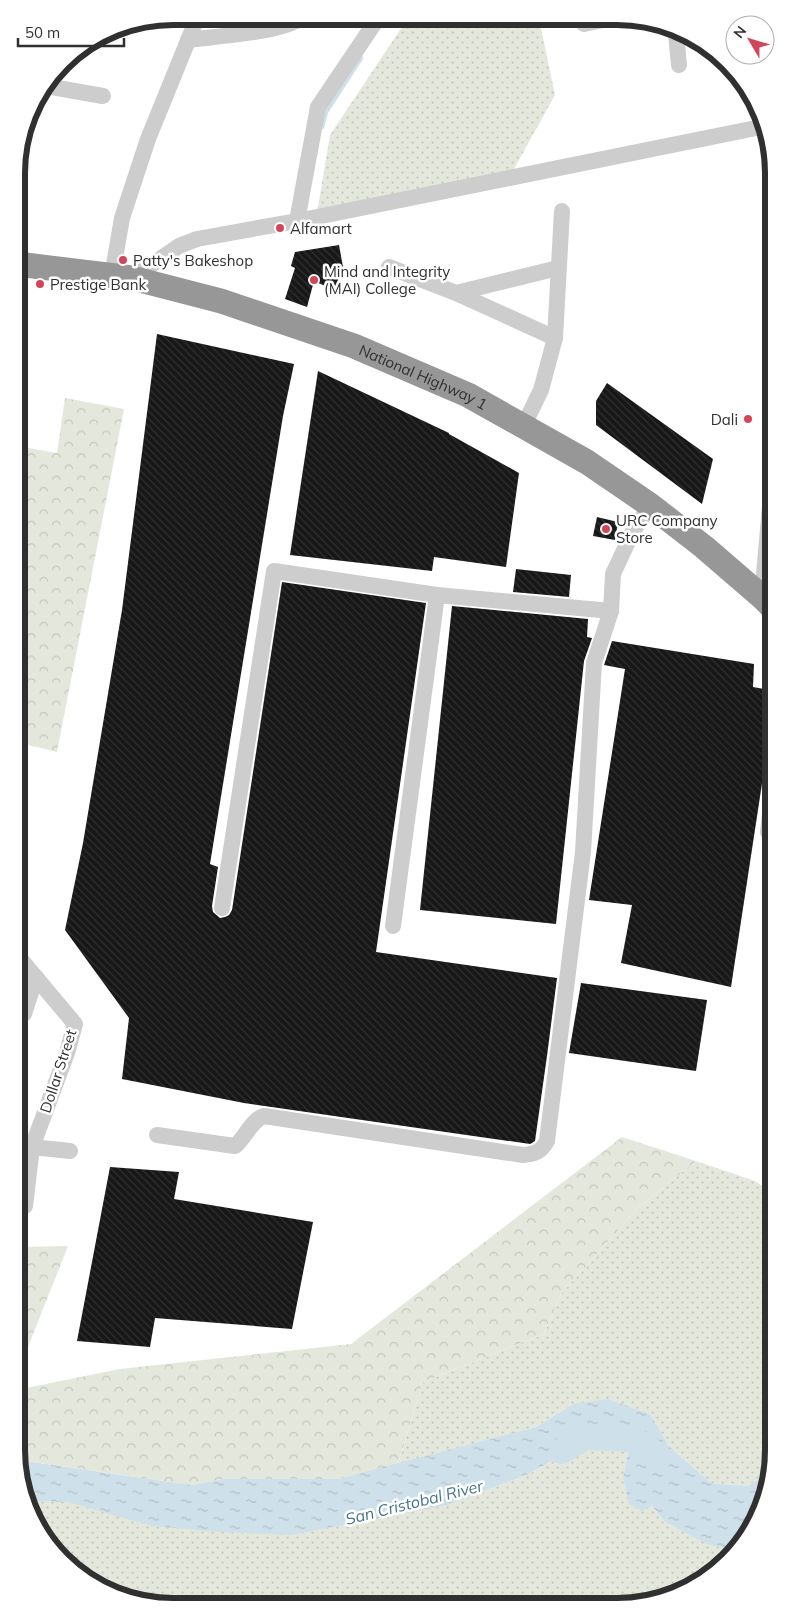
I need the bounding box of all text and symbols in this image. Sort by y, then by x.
scale bar [18,15,124,47]
north arrow [725,15,775,65]
text: N [729,22,750,42]
text: 50 m [25,23,60,42]
place label: Alfamart [290,219,352,238]
marker: Alfamart [274,222,286,234]
place label: Patty's Bakeshop [133,251,253,270]
marker: Patty's Bakeshop [117,254,129,266]
place label: Mind and Integrity (MAI) College [324,262,450,298]
marker: Mind and Integrity (MAI) College [308,274,320,286]
place label: Prestige Bank [50,275,146,294]
marker: Prestige Bank [34,278,46,290]
street label: National Highway 1 [356,340,491,414]
place label: Dali [711,410,738,429]
marker: Dali [742,413,754,425]
place label: URC Company Store [616,511,718,547]
marker: URC Company Store [600,523,612,535]
street label: Dollar Street [36,1027,80,1115]
water label: San Cristobal River [343,1475,486,1529]

